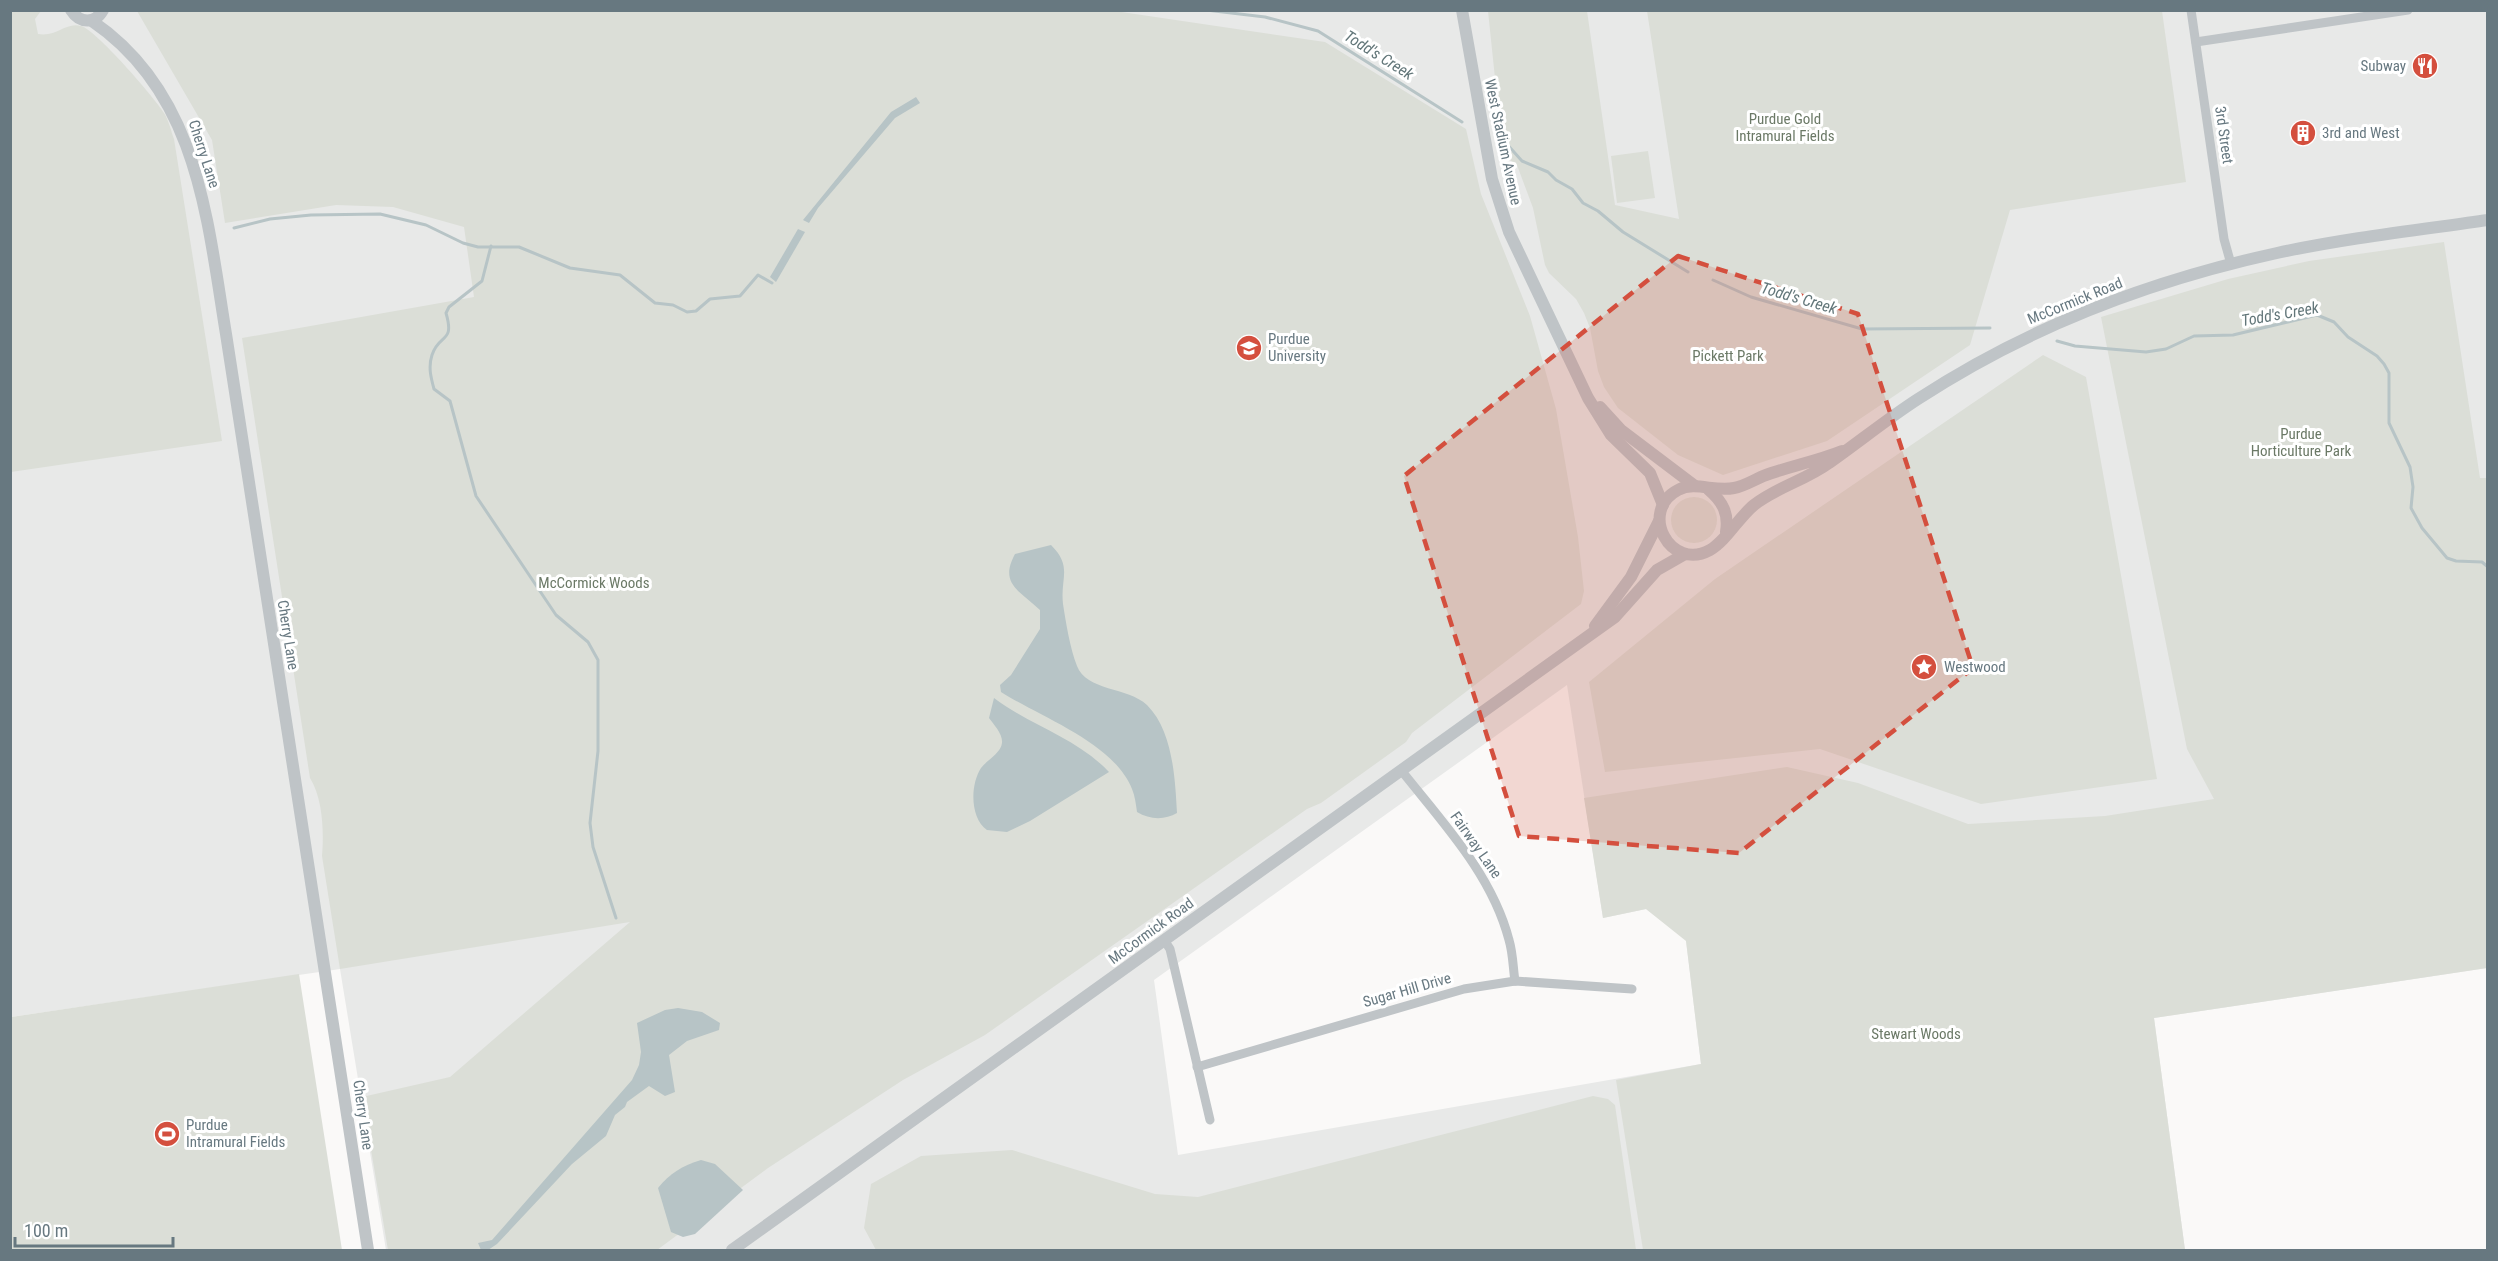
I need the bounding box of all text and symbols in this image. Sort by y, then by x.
water label: Todd's Creek [1341,26,1418,84]
restaurant icon: Subway [2410,51,2440,81]
place label: Subway [2361,57,2406,75]
street label: West Stadium Avenue [1481,77,1525,207]
street label: 3rd Street [2211,105,2237,165]
park label: Purdue Gold Intramural Fields [1735,110,1835,145]
street label: Cherry Lane [185,118,223,190]
building icon: 3rd and West [2288,118,2318,148]
place label: 3rd and West [2322,124,2400,142]
street label: McCormick Road [2025,274,2125,328]
water label: Todd's Creek [1759,278,1840,318]
water label: Todd's Creek [2240,298,2321,330]
place label: Purdue University [1268,330,1326,365]
school or university icon: Purdue University [1234,333,1264,363]
park label: Pickett Park [1692,347,1764,365]
park label: Purdue Horticulture Park [2251,425,2352,460]
park label: McCormick Woods [538,574,650,592]
street label: Cherry Lane [274,599,302,671]
place icon: Westwood [1909,652,1939,682]
place label: Westwood [1944,658,2006,676]
street label: Fairway Lane [1446,808,1506,882]
street label: McCormick Road [1105,894,1197,968]
street label: Sugar Hill Drive [1361,969,1453,1011]
park label: Stewart Woods [1871,1025,1961,1043]
street label: Cherry Lane [349,1079,377,1151]
place label: Purdue Intramural Fields [186,1116,285,1151]
sports icon: Purdue Intramural Fields [152,1119,182,1149]
scale bar [15,1210,172,1248]
text: 100 m [24,1220,68,1241]

